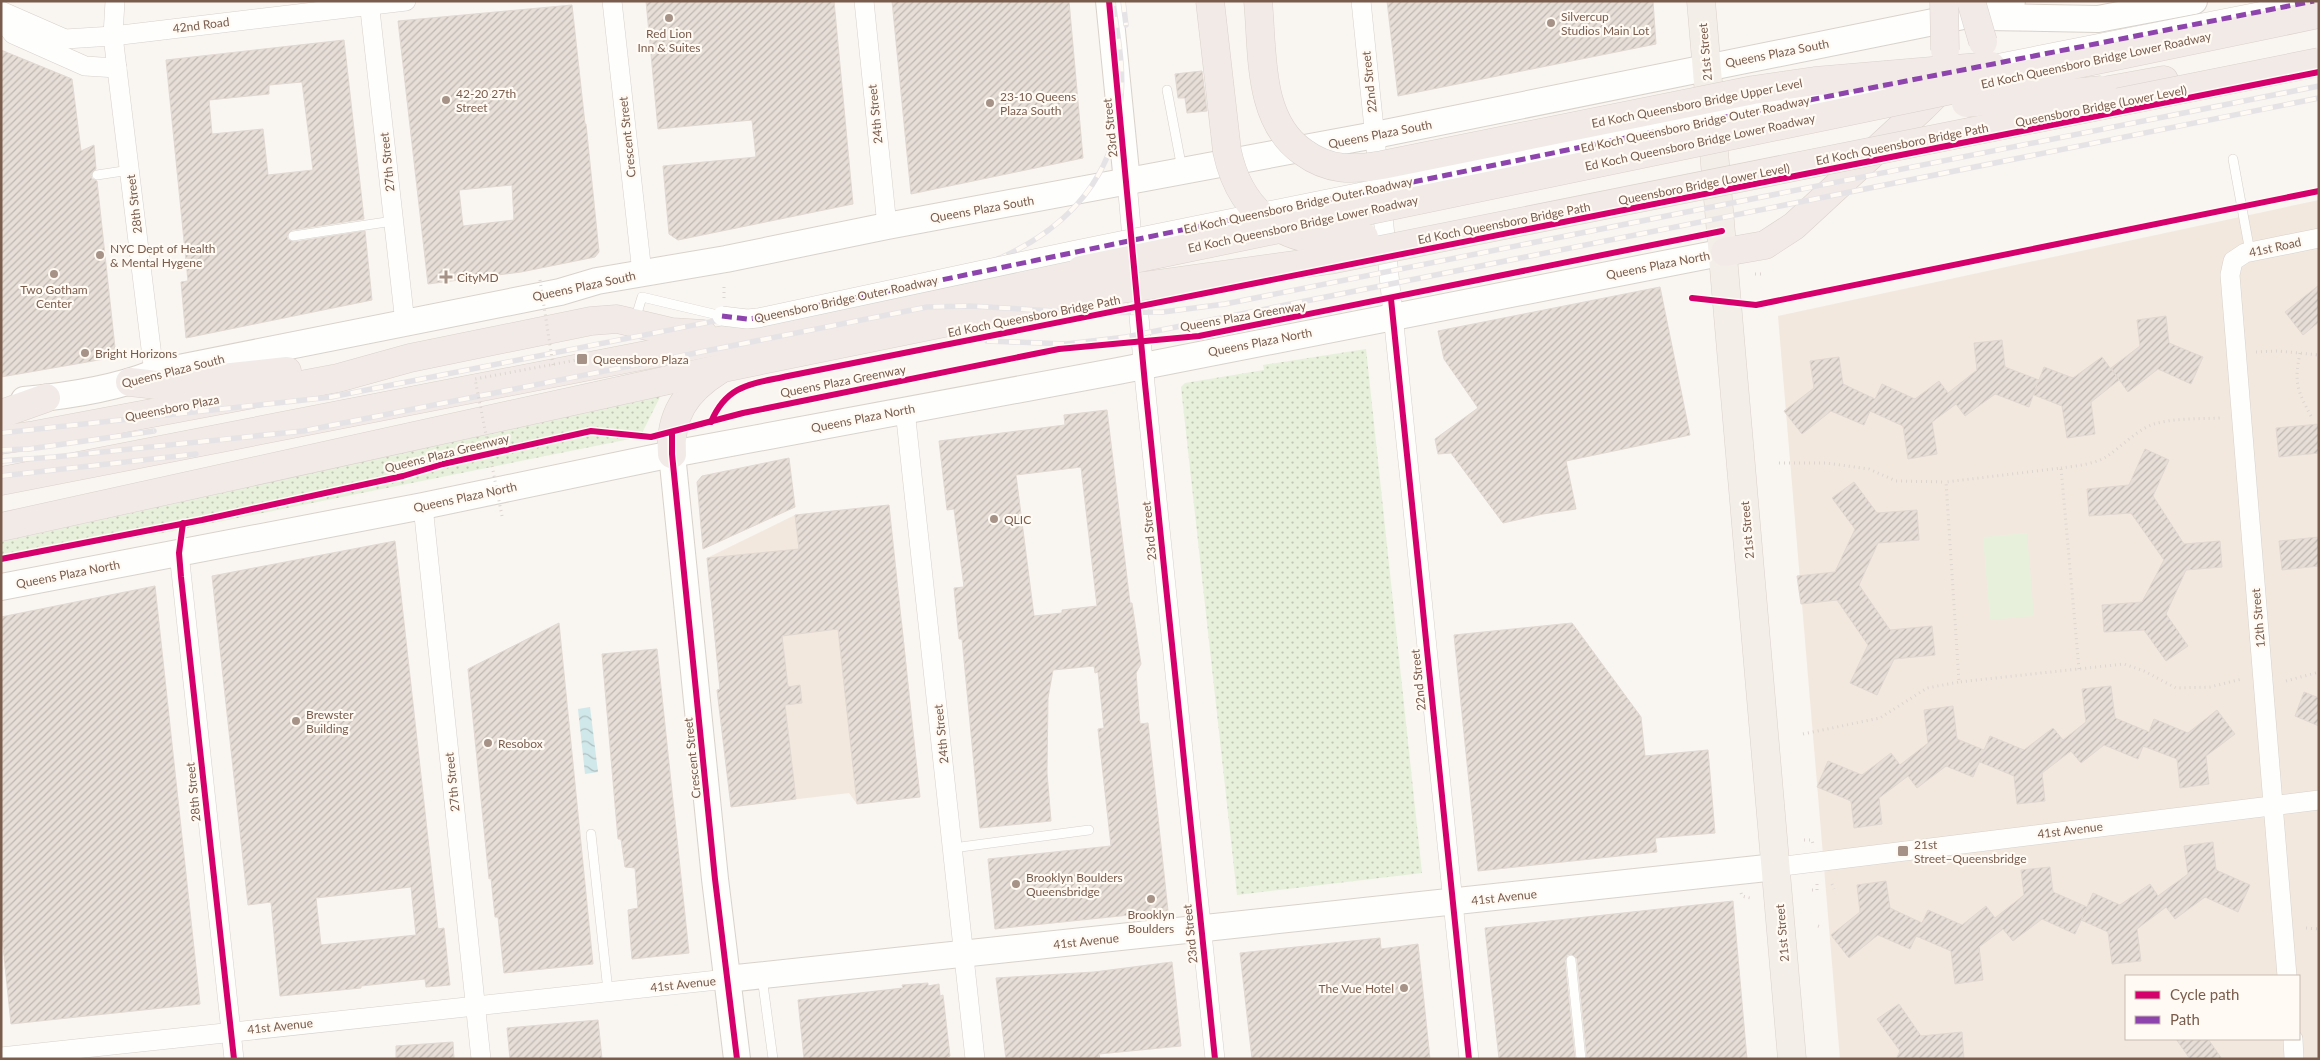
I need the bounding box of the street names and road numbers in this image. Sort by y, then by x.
street label: 42nd Road [172,14,230,36]
street label: 21st Street [1695,22,1715,82]
street label: Ed Koch Queensboro Bridge Lower Roadway [1980,28,2213,92]
street label: Queens Plaza South [1724,36,1830,70]
street label: 22nd Street [1358,50,1380,114]
street label: Ed Koch Queensboro Bridge Upper Level [1590,75,1804,131]
street label: Queensboro Bridge (Lower Level) [2014,82,2188,130]
street label: 24th Street [864,83,886,144]
street label: Ed Koch Queensboro Bridge Outer Roadway [1579,92,1812,156]
street label: Crescent Street [615,95,639,178]
street label: 23rd Street [1099,97,1121,158]
street label: Ed Koch Queensboro Bridge Lower Roadway [1584,110,1817,174]
street label: Queens Plaza South [1327,117,1433,151]
street label: Ed Koch Queensboro Bridge Path [1814,120,1990,168]
street label: 27th Street [376,131,398,192]
street label: Queensboro Bridge (Lower Level) [1617,160,1791,208]
street label: 28th Street [123,173,145,234]
street label: Ed Koch Queensboro Bridge Outer Roadway [1182,173,1415,237]
street label: Queens Plaza South [929,192,1035,226]
street label: Ed Koch Queensboro Bridge Lower Roadway [1187,192,1420,256]
street label: Ed Koch Queensboro Bridge Path [1416,199,1592,247]
street label: 41st Road [2247,234,2303,260]
street label: Queens Plaza North [1605,248,1711,282]
street label: Queens Plaza South [531,268,637,304]
street label: Queensboro Bridge Outer Roadway [753,272,940,326]
street label: Ed Koch Queensboro Bridge Path [946,292,1122,340]
street label: Queens Plaza Greenway [1179,297,1308,334]
street label: Queens Plaza North [1207,325,1313,359]
street label: Queens Plaza South [120,351,226,391]
street label: Queens Plaza Greenway [779,361,908,401]
street label: Queensboro Plaza [124,392,220,424]
street label: Queens Plaza North [810,401,916,435]
street label: Queens Plaza Greenway [383,430,512,476]
street label: Queens Plaza North [412,479,518,515]
street label: 23rd Street [1138,500,1160,561]
street label: 21st Street [1737,500,1757,560]
street label: Queens Plaza North [15,557,121,591]
street label: 12th Street [2248,587,2268,648]
street label: 22nd Street [1407,648,1429,712]
street label: 24th Street [930,703,952,764]
street label: Crescent Street [680,716,704,799]
street label: 27th Street [441,751,463,812]
street label: 28th Street [182,761,204,822]
street label: 41st Avenue [2036,819,2104,841]
street label: 41st Avenue [1470,886,1538,908]
street label: 23rd Street [1179,903,1201,964]
street label: 21st Street [1772,903,1792,963]
street label: 41st Avenue [1052,930,1120,952]
street label: 41st Avenue [649,973,717,995]
street label: 41st Avenue [246,1015,314,1037]

